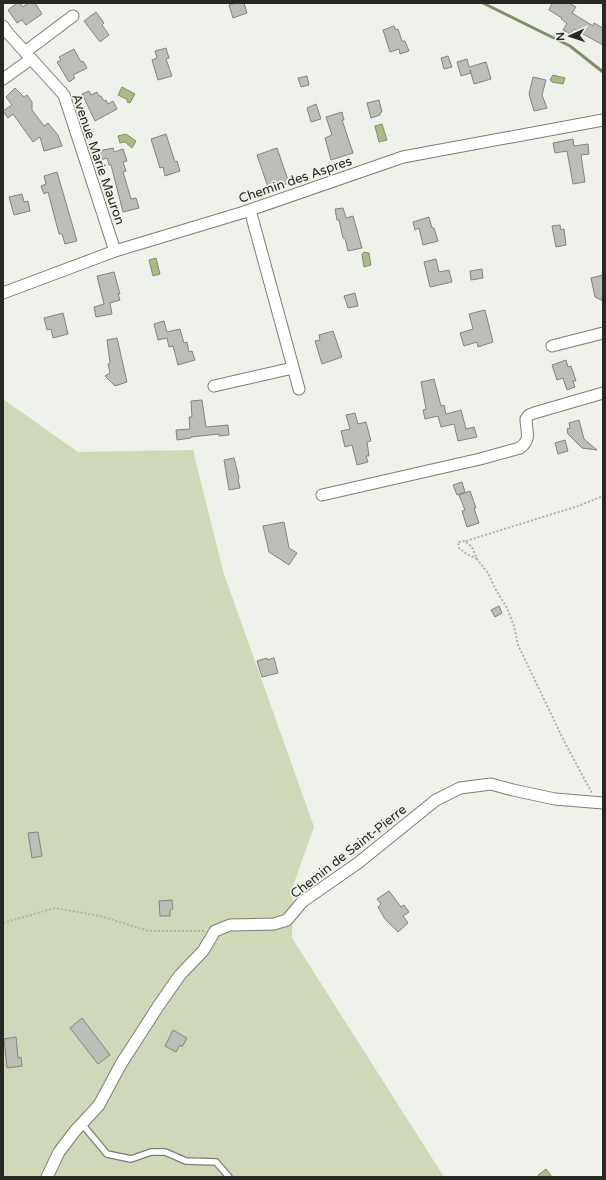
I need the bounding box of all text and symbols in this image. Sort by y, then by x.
north arrow [550,16,590,56]
text: N [554,32,567,41]
street label: Avenue Marie Mauron [68,92,128,227]
street label: Chemin des Aspres [237,153,354,207]
street label: Chemin de Saint-Pierre [287,802,410,902]

